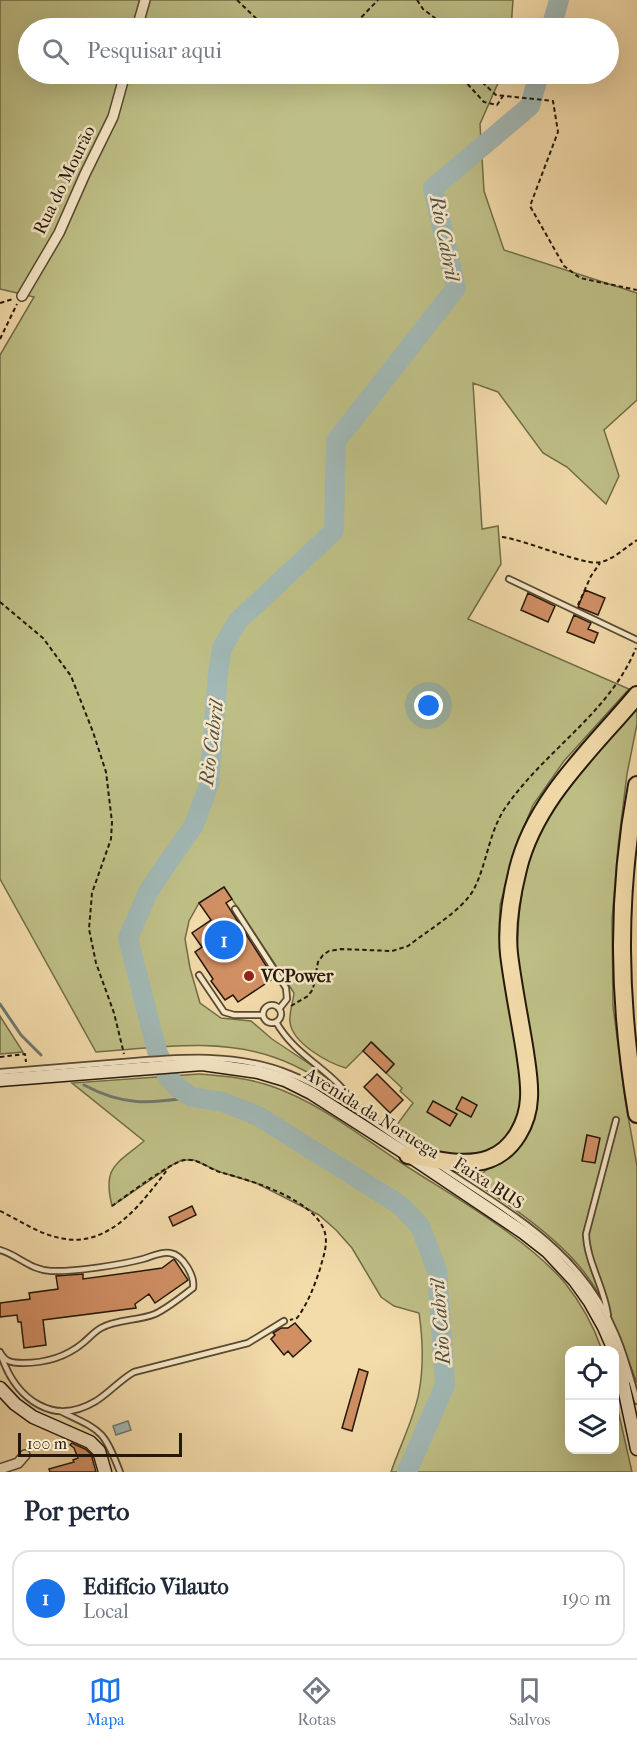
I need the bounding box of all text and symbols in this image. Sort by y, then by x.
search box [18,18,619,84]
icon: search [39,35,72,68]
text: Pesquisar aqui [87,38,222,64]
street label: Rua do Mourão [29,122,100,238]
water label: Rio Cabril [425,192,464,284]
your location [414,691,443,720]
water label: Rio Cabril [195,697,228,789]
pin: 1 [204,918,244,962]
place label: VCPower [260,966,334,987]
marker: VCPower [242,969,256,983]
street label: Avenida da Noruega [299,1063,444,1164]
street label: Faixa BUS [450,1153,528,1214]
water label: Rio Cabril [426,1276,455,1367]
map controls [565,1346,619,1454]
button: locate [565,1346,619,1400]
button: layers [565,1400,619,1454]
scale bar [18,1430,182,1458]
text: 100 m [27,1434,67,1453]
text: Por perto [24,1496,129,1527]
text: Edifício Vilauto [83,1574,229,1600]
text: 1 [42,1587,49,1610]
text: 190 m [561,1587,611,1610]
text: Local [83,1600,129,1623]
tab: Mapa [86,1674,125,1729]
tab: Rotas [298,1674,336,1729]
tab: Salvos [509,1674,551,1729]

